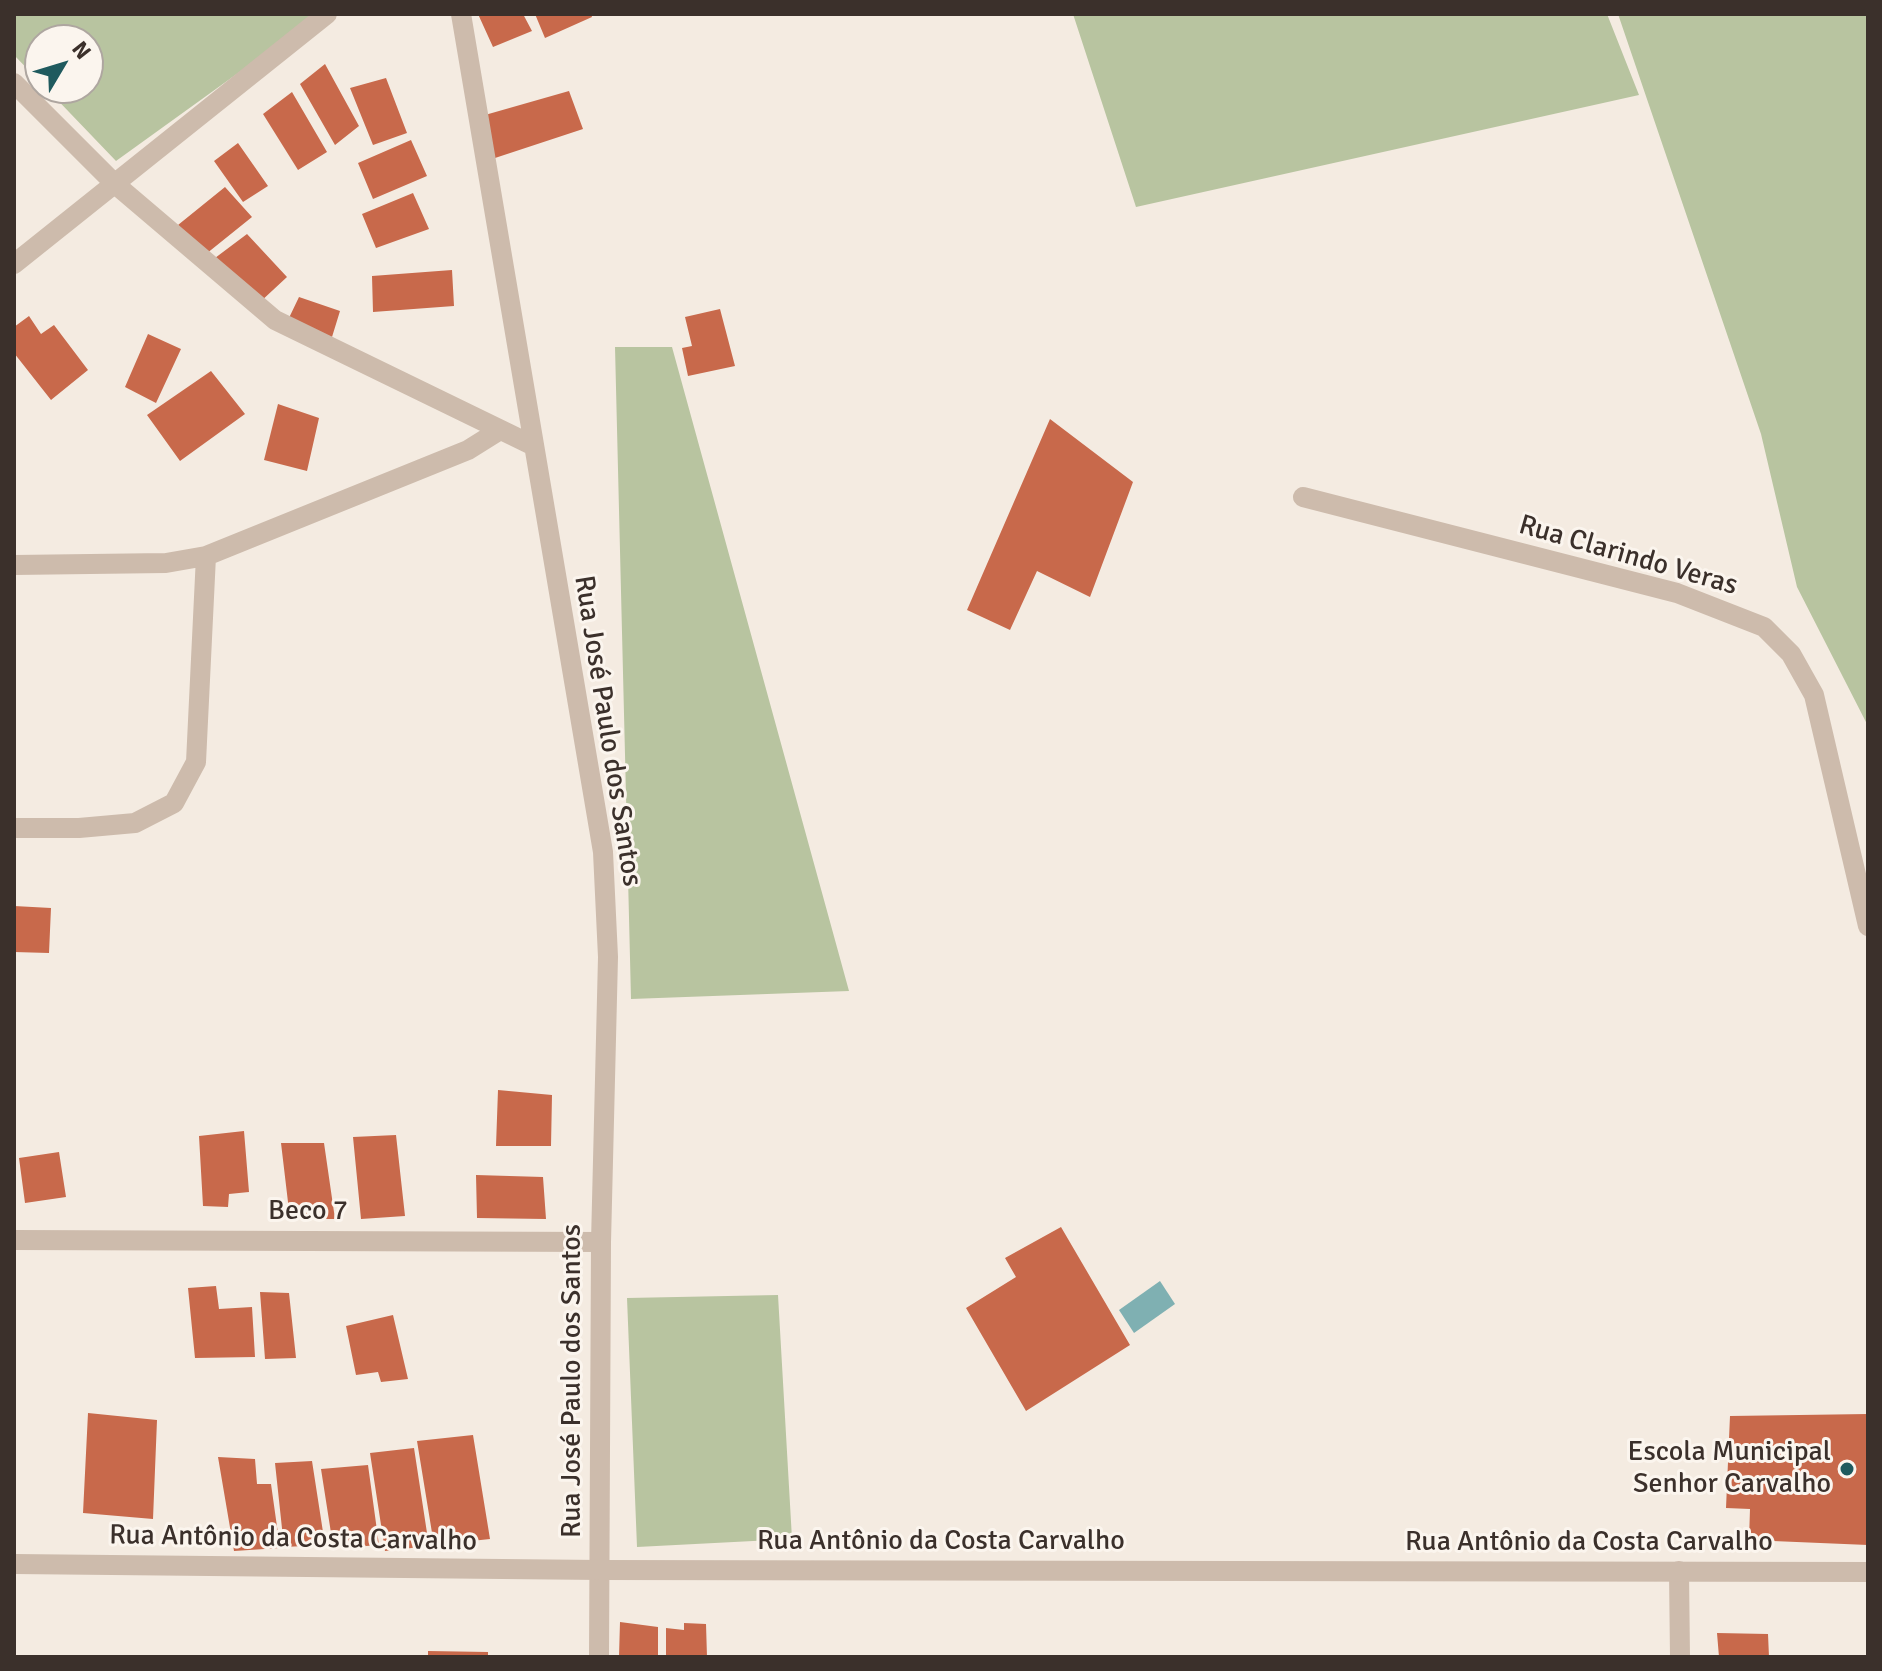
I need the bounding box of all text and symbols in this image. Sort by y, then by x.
north arrow [24,24,104,104]
text: N [66,36,97,64]
street label: Rua Clarindo Veras [1515,509,1741,603]
street label: Rua José Paulo dos Santos [566,573,648,889]
street label: Beco 7 [268,1195,348,1229]
street label: Rua José Paulo dos Santos [556,1224,590,1538]
place label: Escola Municipal Senhor Carvalho [1628,1436,1831,1502]
marker: Escola Municipal Senhor Carvalho [1838,1460,1856,1478]
street label: Rua Antônio da Costa Carvalho [109,1519,477,1559]
street label: Rua Antônio da Costa Carvalho [757,1525,1125,1559]
street label: Rua Antônio da Costa Carvalho [1405,1526,1773,1560]

